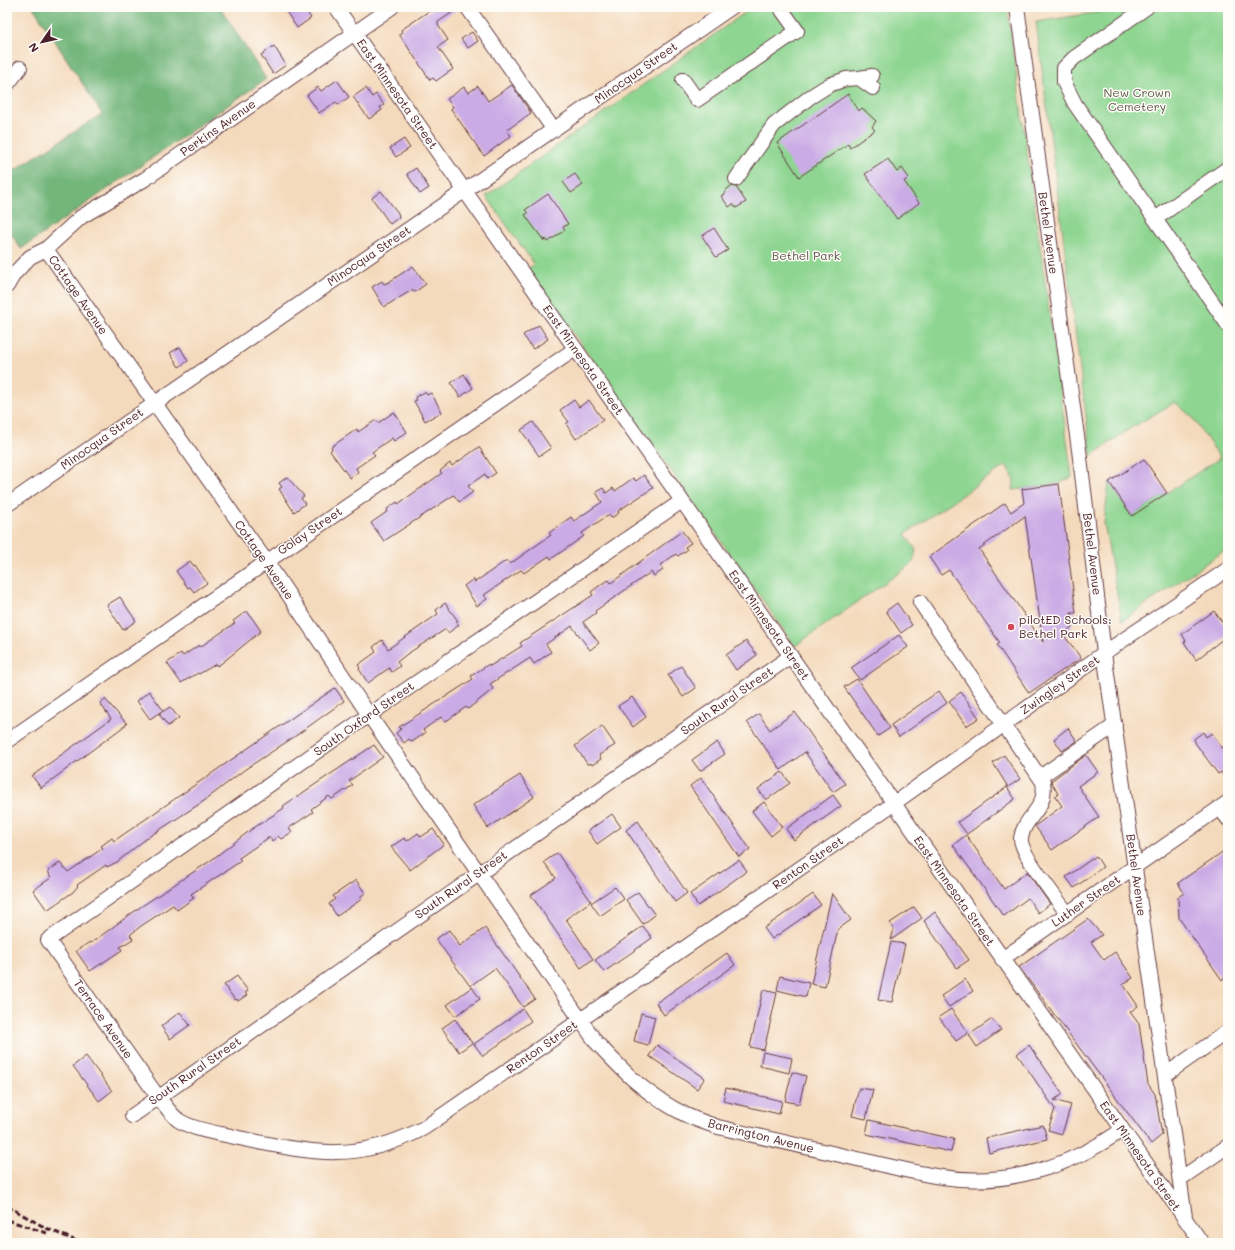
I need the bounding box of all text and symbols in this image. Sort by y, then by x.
north arrow [22,22,62,62]
street label: East Minnesota Street [354,35,442,152]
street label: Minocqua Street [591,38,680,107]
text: N [25,40,42,56]
park label: New Crown Cemetery [1103,84,1171,114]
street label: Perkins Avenue [177,95,258,159]
street label: Bethel Avenue [1035,191,1063,275]
street label: Minocqua Street [323,221,413,289]
park label: Bethel Park [772,247,840,263]
street label: Cottage Avenue [45,252,112,337]
street label: East Minnesota Street [540,301,628,418]
street label: Minocqua Street [57,404,146,473]
street label: Golay Street [274,503,345,558]
street label: Bethel Avenue [1080,512,1106,596]
street label: Cottage Avenue [231,517,298,602]
street label: East Minnesota Street [726,566,814,683]
place label: pilotED Schools: Bethel Park [1019,611,1112,641]
marker: pilotED Schools: Bethel Park [1006,622,1016,632]
street label: Zwingley Street [1017,651,1102,718]
street label: South Rural Street [677,662,776,738]
street label: South Oxford Street [310,677,417,759]
street label: Renton Street [769,832,846,892]
street label: East Minnesota Street [911,832,999,949]
street label: Bethel Avenue [1123,833,1151,917]
street label: South Rural Street [411,846,510,922]
street label: Luther Street [1048,871,1123,930]
street label: Terrace Avenue [70,976,137,1061]
street label: Renton Street [503,1016,580,1076]
street label: South Rural Street [145,1032,244,1108]
street label: East Minnesota Street [1097,1097,1185,1214]
street label: Barrington Avenue [707,1114,816,1156]

